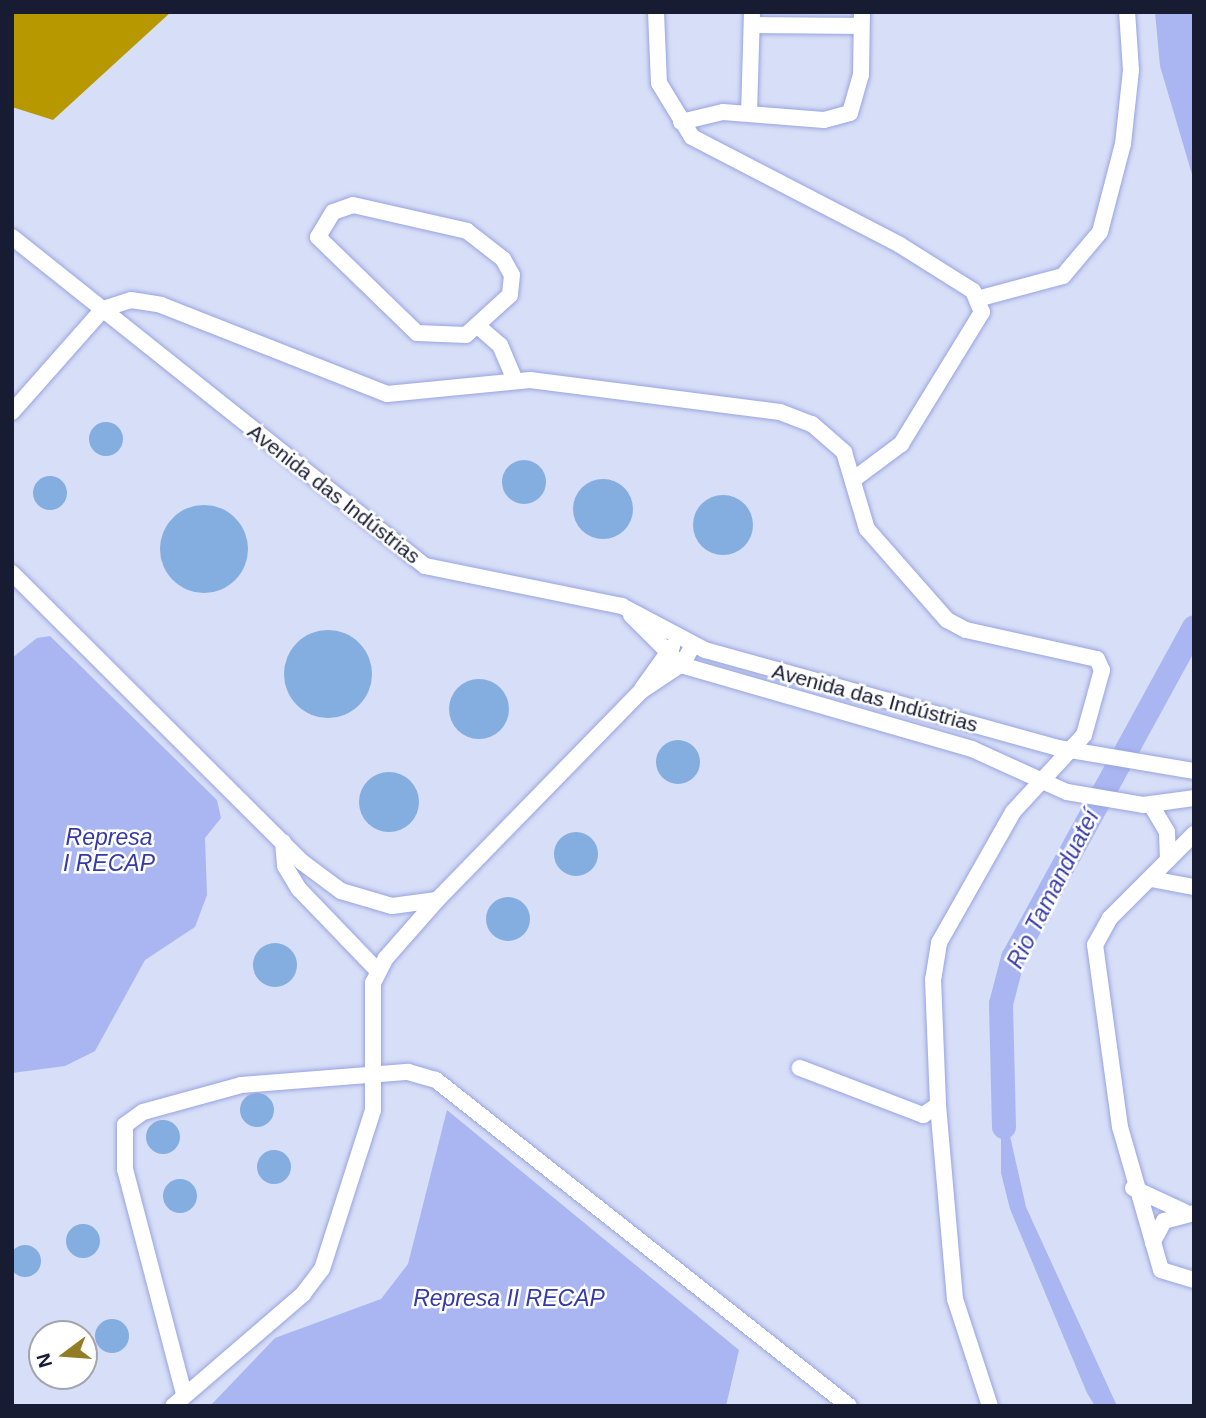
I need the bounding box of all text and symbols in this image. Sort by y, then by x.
street label: Avenida das Indústrias [243,419,425,569]
street label: Avenida das Indústrias [769,658,981,738]
water label: Rio Tamanduateí [1001,805,1105,973]
water label: Represa I RECAP [63,823,155,877]
water label: Represa II RECAP [413,1284,605,1312]
north arrow [28,1320,98,1390]
text: N [32,1351,56,1370]

